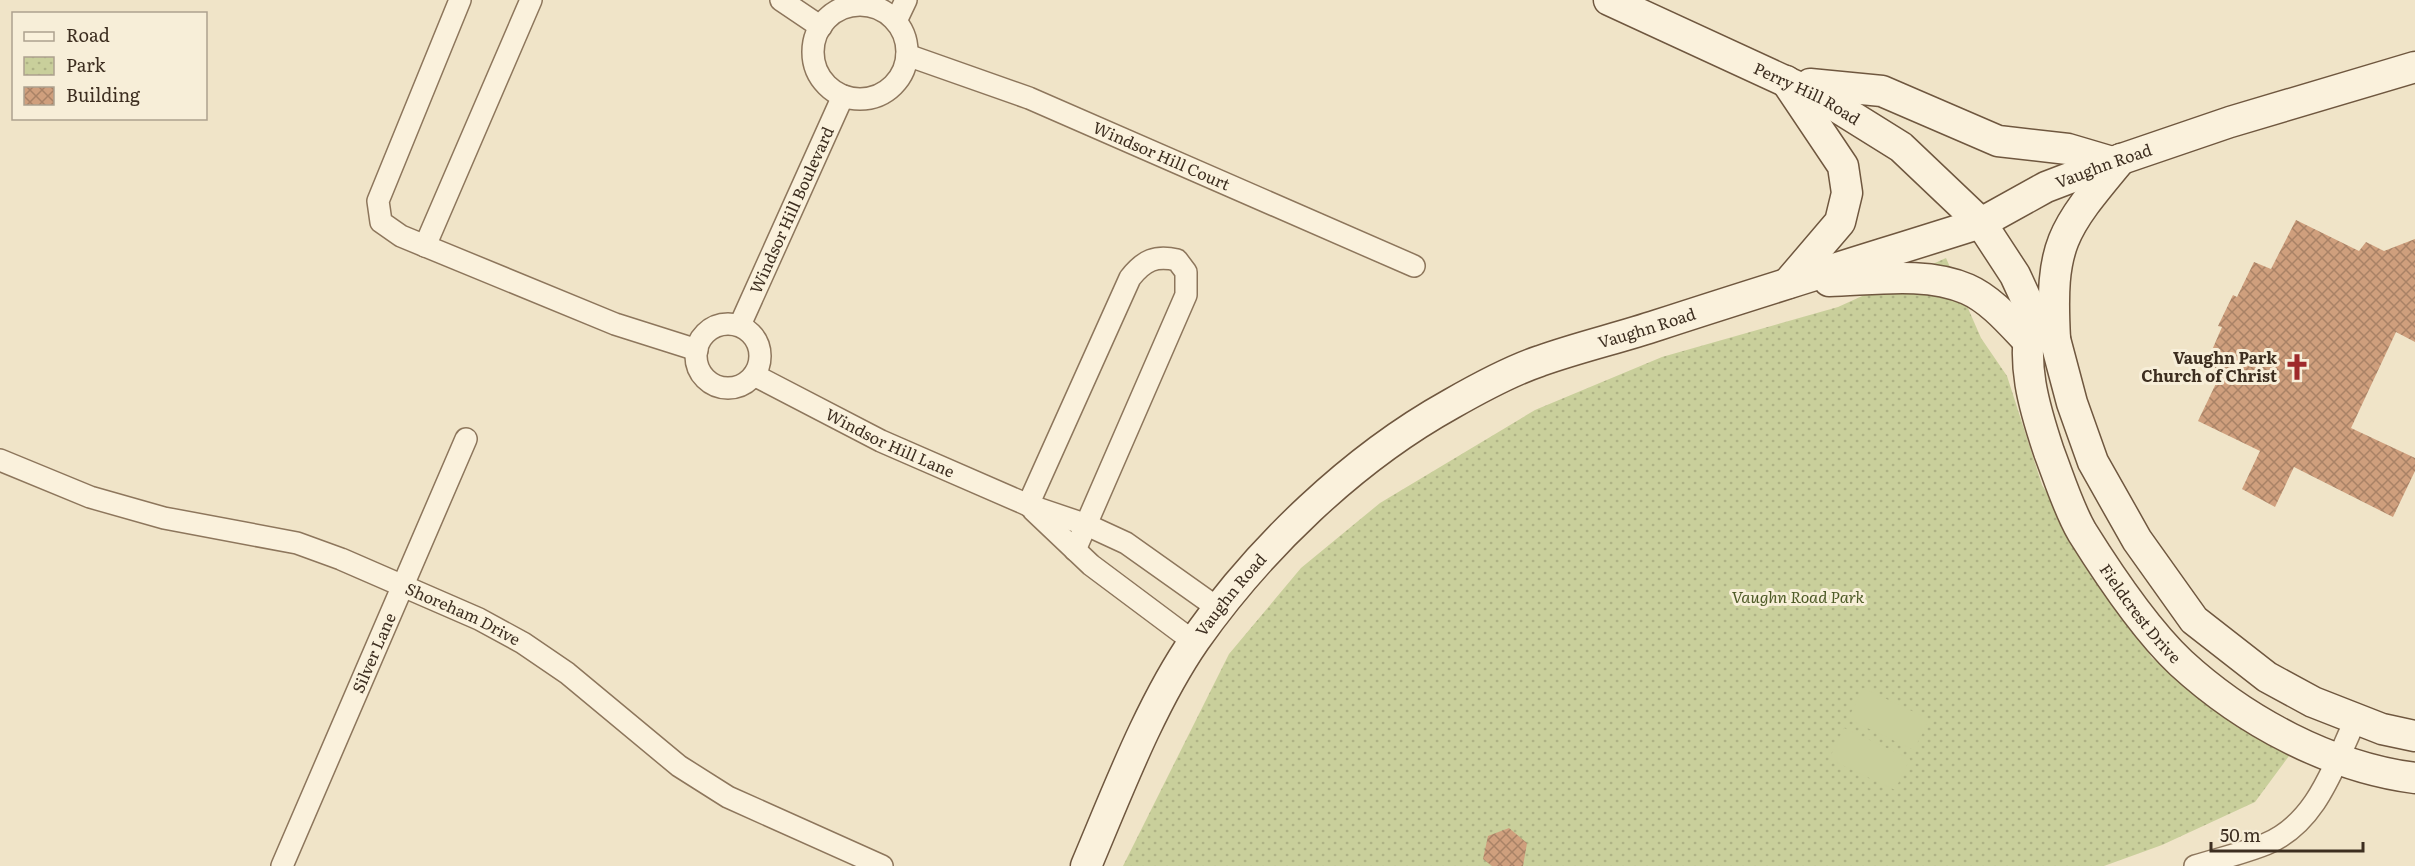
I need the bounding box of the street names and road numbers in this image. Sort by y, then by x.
street label: Perry Hill Road [1750,55,1866,130]
street label: Windsor Hill Court [1090,114,1235,196]
street label: Windsor Hill Boulevard [743,122,839,297]
street label: Vaughn Road [2051,137,2155,193]
street label: Vaughn Road [1595,301,1698,353]
street label: Windsor Hill Lane [822,401,959,483]
street label: Vaughn Road [1189,547,1271,641]
street label: Fieldcrest Drive [2095,558,2187,668]
street label: Shoreham Drive [402,576,525,650]
street label: Silver Lane [345,609,401,696]

